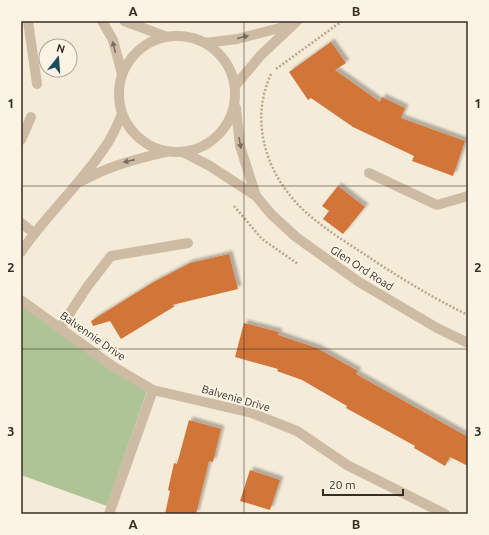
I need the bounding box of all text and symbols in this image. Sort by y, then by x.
text: A [128,4,138,18]
text: B [352,4,361,18]
one-way arrow [238,34,250,40]
north arrow [38,38,78,78]
one-way arrow [111,40,117,53]
text: N [55,41,67,55]
text: 1 [7,96,15,110]
text: 1 [474,96,482,110]
one-way arrow [237,137,243,149]
one-way arrow [123,158,135,164]
street label: Glen Ord Road [329,243,395,293]
text: 2 [7,260,15,274]
text: 2 [474,260,482,274]
street label: Balvennie Drive [58,309,128,363]
street label: Balvenie Drive [200,383,272,413]
text: 3 [7,424,15,438]
text: 3 [474,424,482,438]
scale bar [323,471,403,497]
text: 20 m [329,478,356,491]
text: A [128,517,138,531]
text: B [352,517,361,531]

